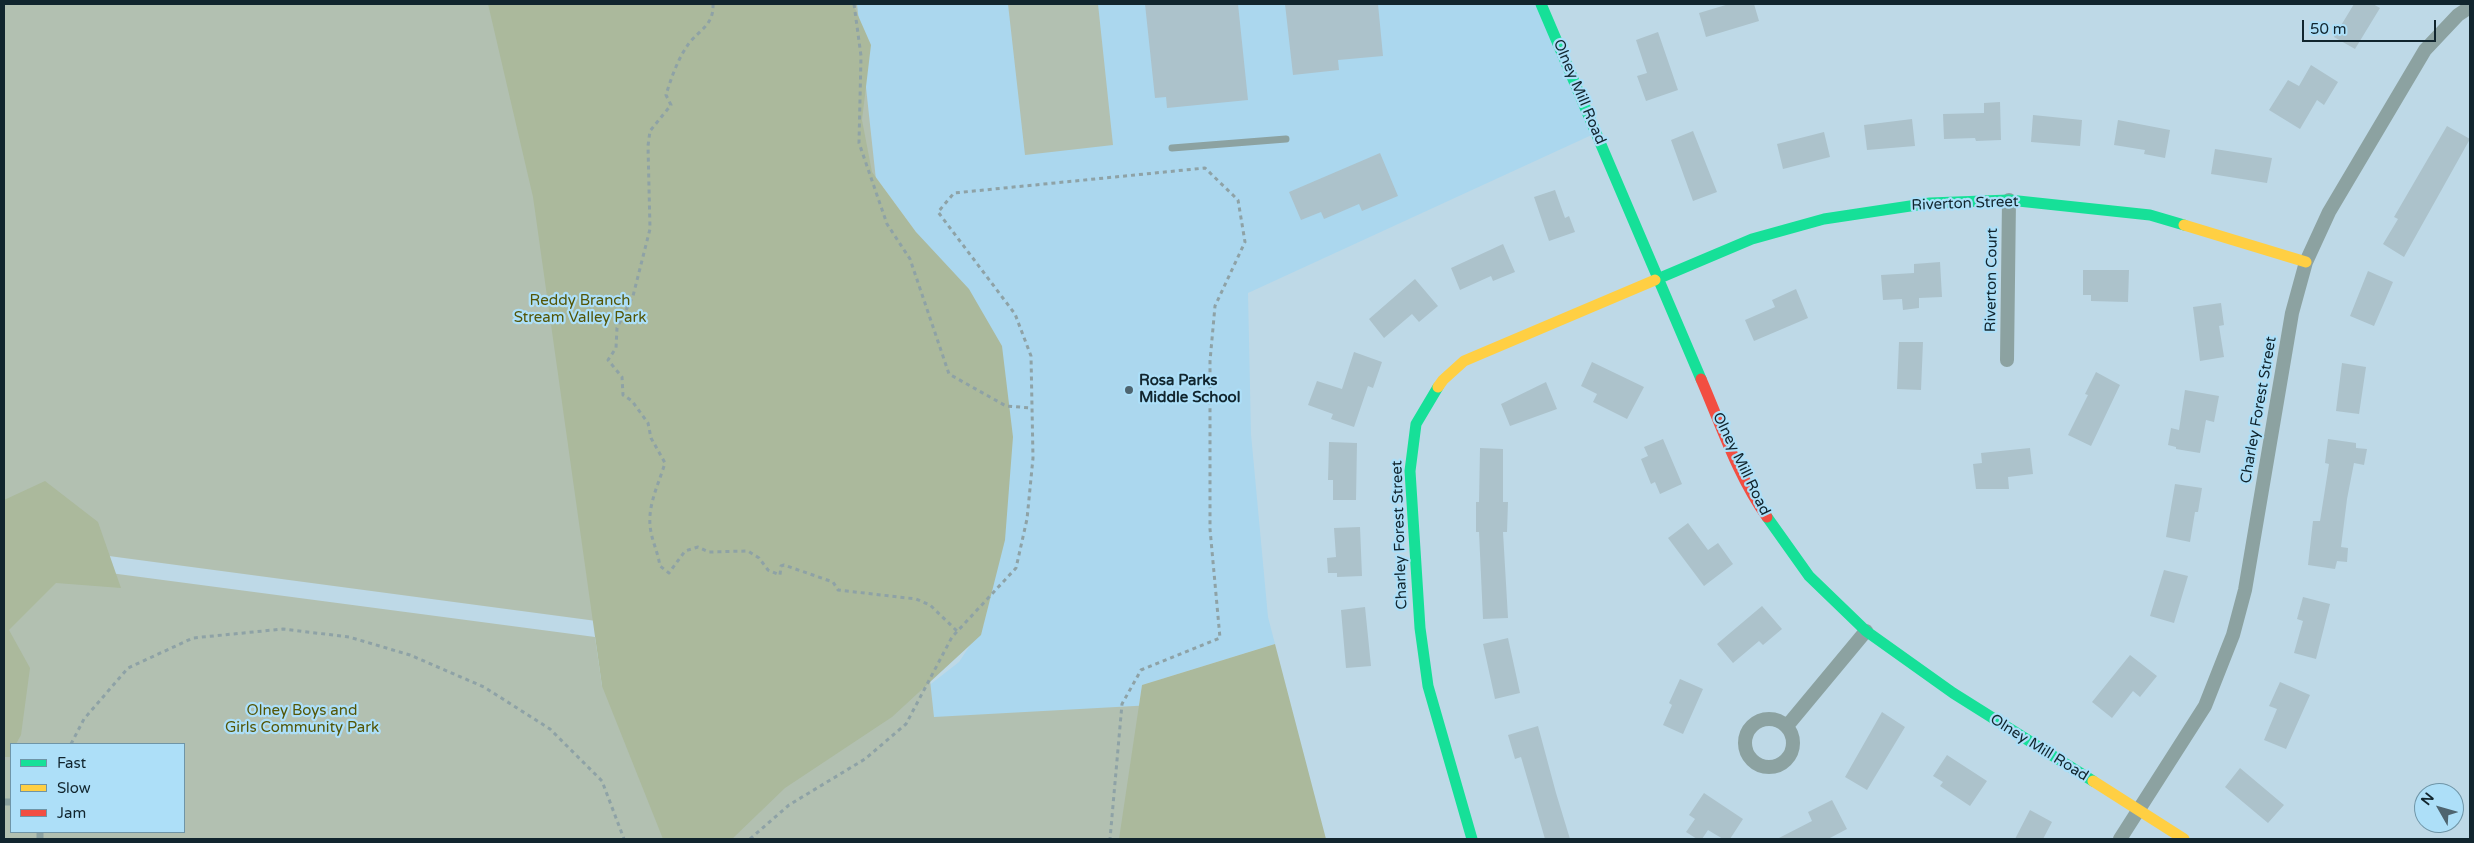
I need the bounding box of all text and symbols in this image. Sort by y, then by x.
scale bar [2304,10,2438,42]
text: 50 m [2310,20,2347,38]
street label: Olney Mill Road [1549,37,1609,147]
street label: Riverton Street [1911,193,2019,215]
street label: Riverton Court [1982,228,2002,332]
park label: Reddy Branch Stream Valley Park [514,292,646,327]
street label: Charley Forest Street [2237,335,2281,485]
place label: Rosa Parks Middle School [1139,372,1240,407]
marker: Rosa Parks Middle School [1123,384,1135,396]
street label: Olney Mill Road [1708,410,1774,518]
street label: Charley Forest Street [1388,460,1412,610]
park label: Olney Boys and Girls Community Park [225,702,379,737]
street label: Olney Mill Road [1987,711,2091,785]
legend [10,743,185,833]
text: Fast [57,754,86,772]
text: Slow [57,779,91,797]
north arrow [2414,783,2464,833]
text: N [2417,789,2438,809]
text: Jam [57,804,86,822]

